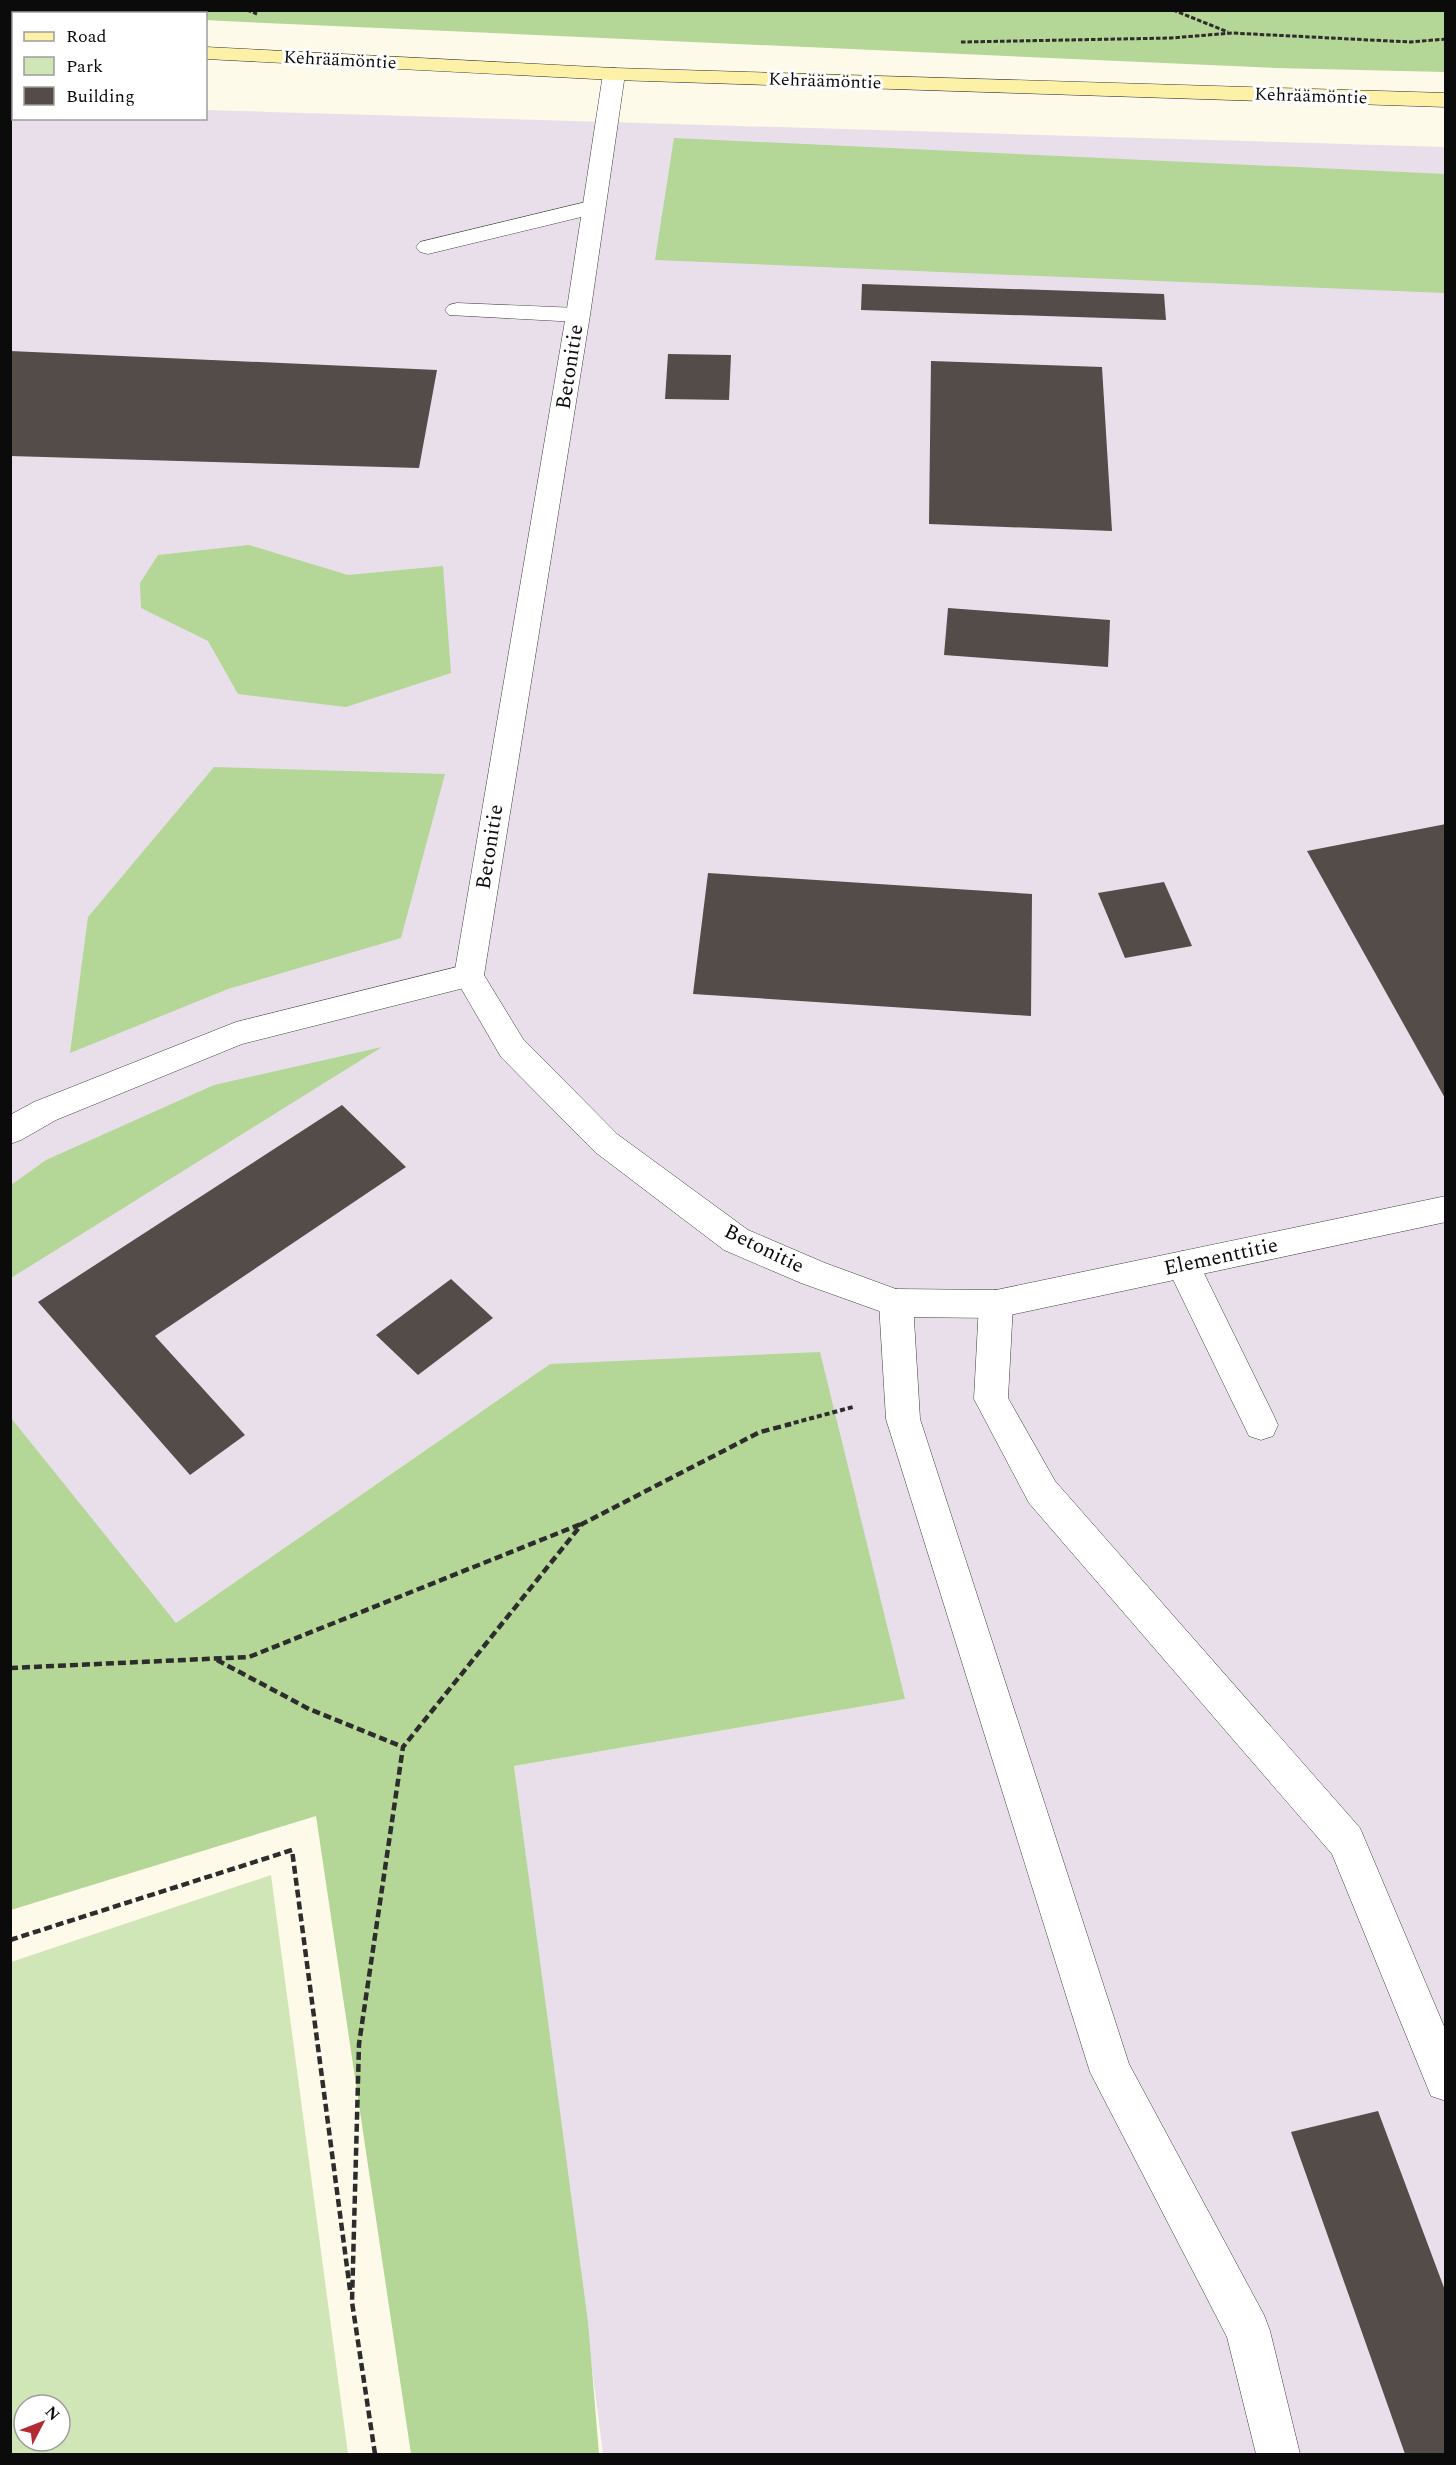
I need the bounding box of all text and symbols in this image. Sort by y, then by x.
legend [12,12,207,120]
text: Road [66,23,107,50]
street label: Kehräämöntie [283,44,397,76]
text: Park [66,53,103,80]
street label: Kehräämöntie [768,66,882,96]
street label: Kehräämöntie [1254,81,1368,111]
text: Building [66,83,135,110]
street label: Betonitie [547,322,593,412]
street label: Betonitie [467,802,513,892]
street label: Betonitie [718,1216,810,1282]
street label: Elementtitie [1161,1229,1281,1285]
north arrow [12,2393,72,2453]
text: N [39,2401,66,2427]

